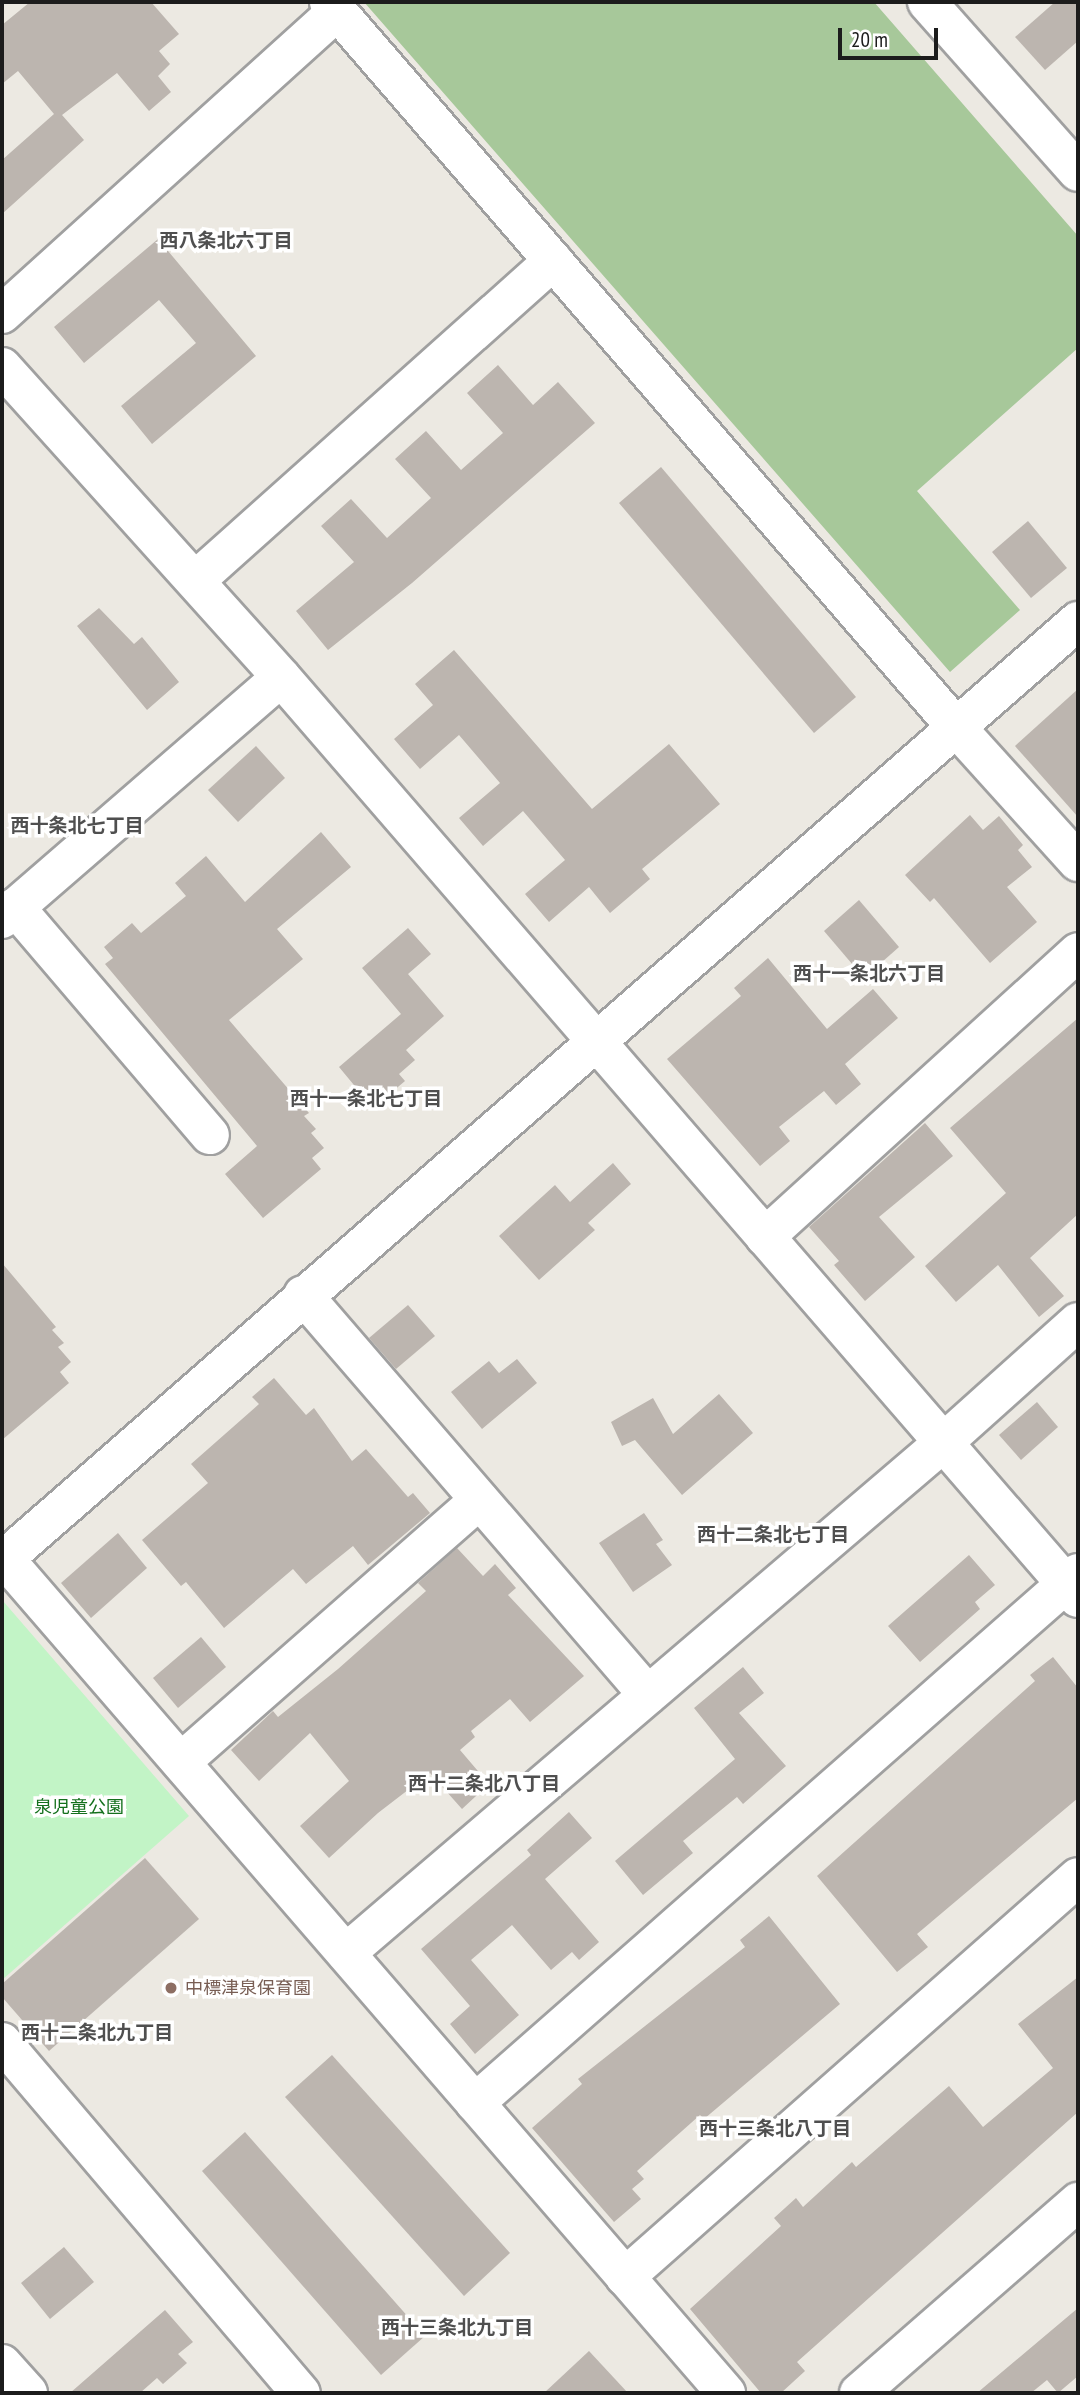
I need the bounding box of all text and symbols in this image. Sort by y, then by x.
scale bar [842,14,942,58]
text: 20 m [851,26,888,53]
district label: 西八条北六丁目 [160,230,292,252]
district label: 西十条北七丁目 [11,815,143,837]
district label: 西十一条北六丁目 [793,963,945,985]
district label: 西十一条北七丁目 [290,1088,442,1110]
district label: 西十二条北七丁目 [697,1524,849,1546]
district label: 西十二条北八丁目 [408,1773,560,1795]
park label: 泉児童公園 [34,1796,124,1818]
place label: 中標津泉保育園 [185,1977,311,1999]
marker: 中標津泉保育園 [163,1980,179,1996]
district label: 西十二条北九丁目 [21,2022,173,2044]
district label: 西十三条北八丁目 [699,2118,851,2140]
district label: 西十三条北九丁目 [381,2317,533,2339]

